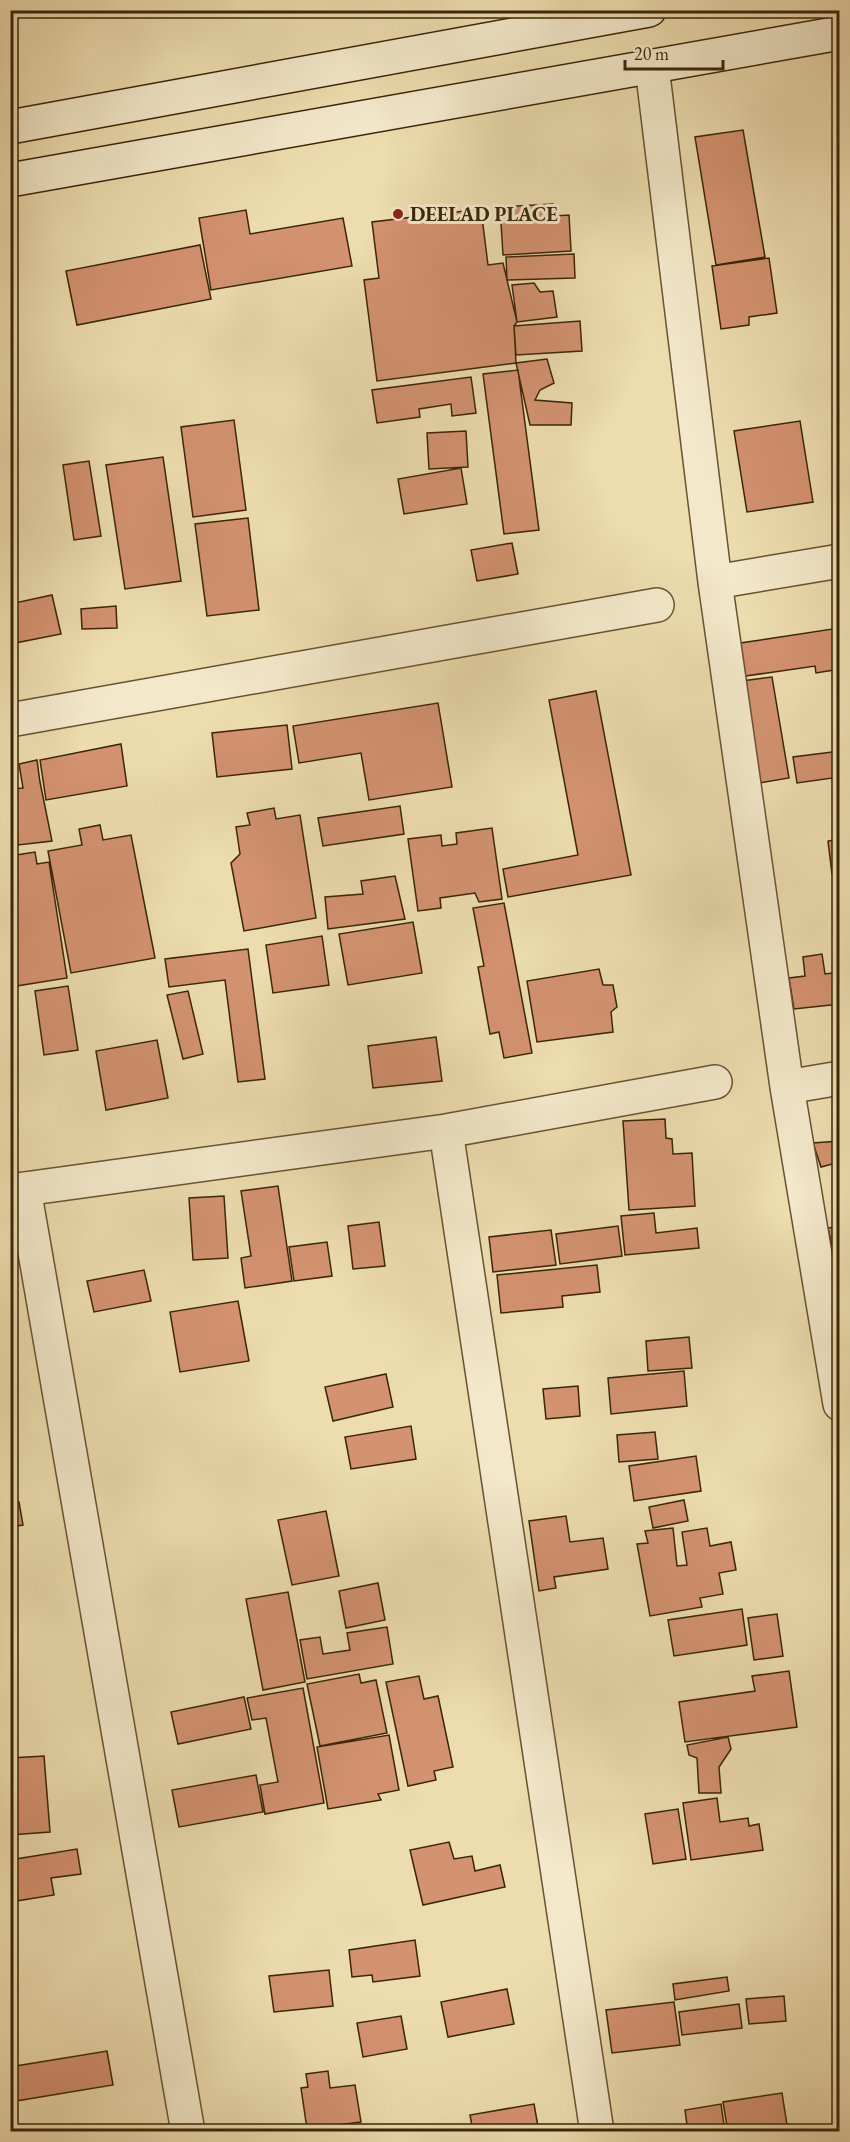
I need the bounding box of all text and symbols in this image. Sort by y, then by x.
scale bar [625,33,722,71]
text: 20 m [634,42,669,65]
place label: DEELAD PLACE [410,201,558,227]
marker: DEELAD PLACE [391,207,405,221]

